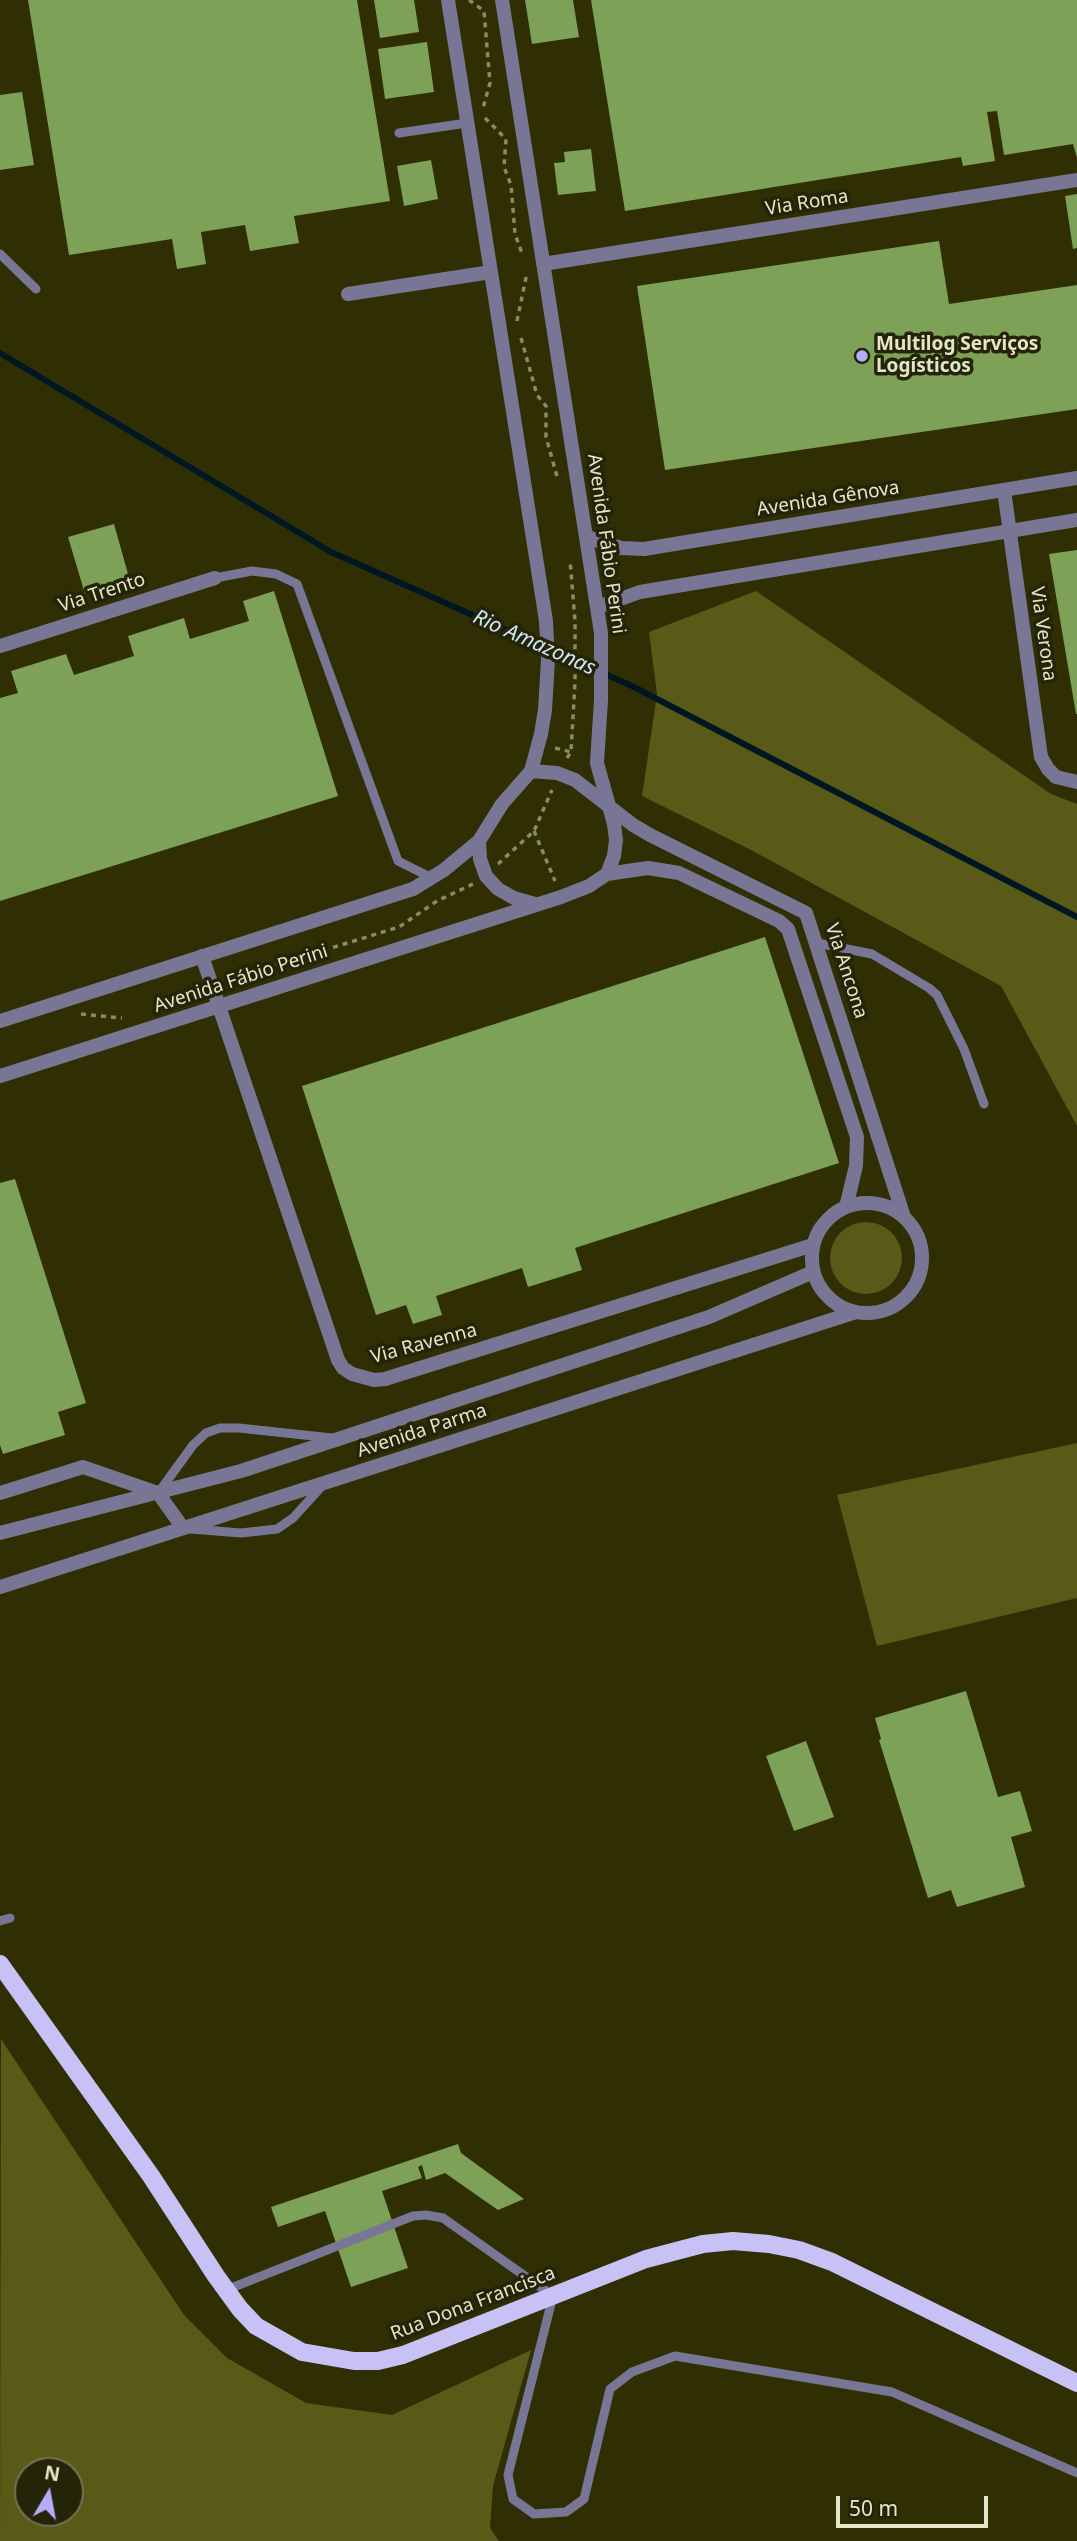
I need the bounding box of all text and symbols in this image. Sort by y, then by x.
street label: Via Roma [764,185,850,221]
place label: Multilog Serviços Logísticos [876,334,1038,378]
marker: Multilog Serviços Logísticos [854,348,870,364]
street label: Avenida Fábio Perini [582,453,630,635]
street label: Avenida Gênova [755,476,901,522]
street label: Via Trento [56,568,148,618]
street label: Via Verona [1025,585,1061,683]
water label: Rio Amazonas [469,605,599,681]
street label: Via Ancona [820,920,872,1022]
street label: Avenida Fábio Perini [151,940,331,1018]
street label: Via Ravenna [368,1319,480,1369]
street label: Avenida Parma [354,1399,490,1463]
street label: Rua Dona Francisca [387,2262,559,2346]
north arrow [14,2457,84,2527]
text: N [42,2459,62,2487]
scale bar [839,2482,991,2526]
text: 50 m [849,2494,898,2522]

